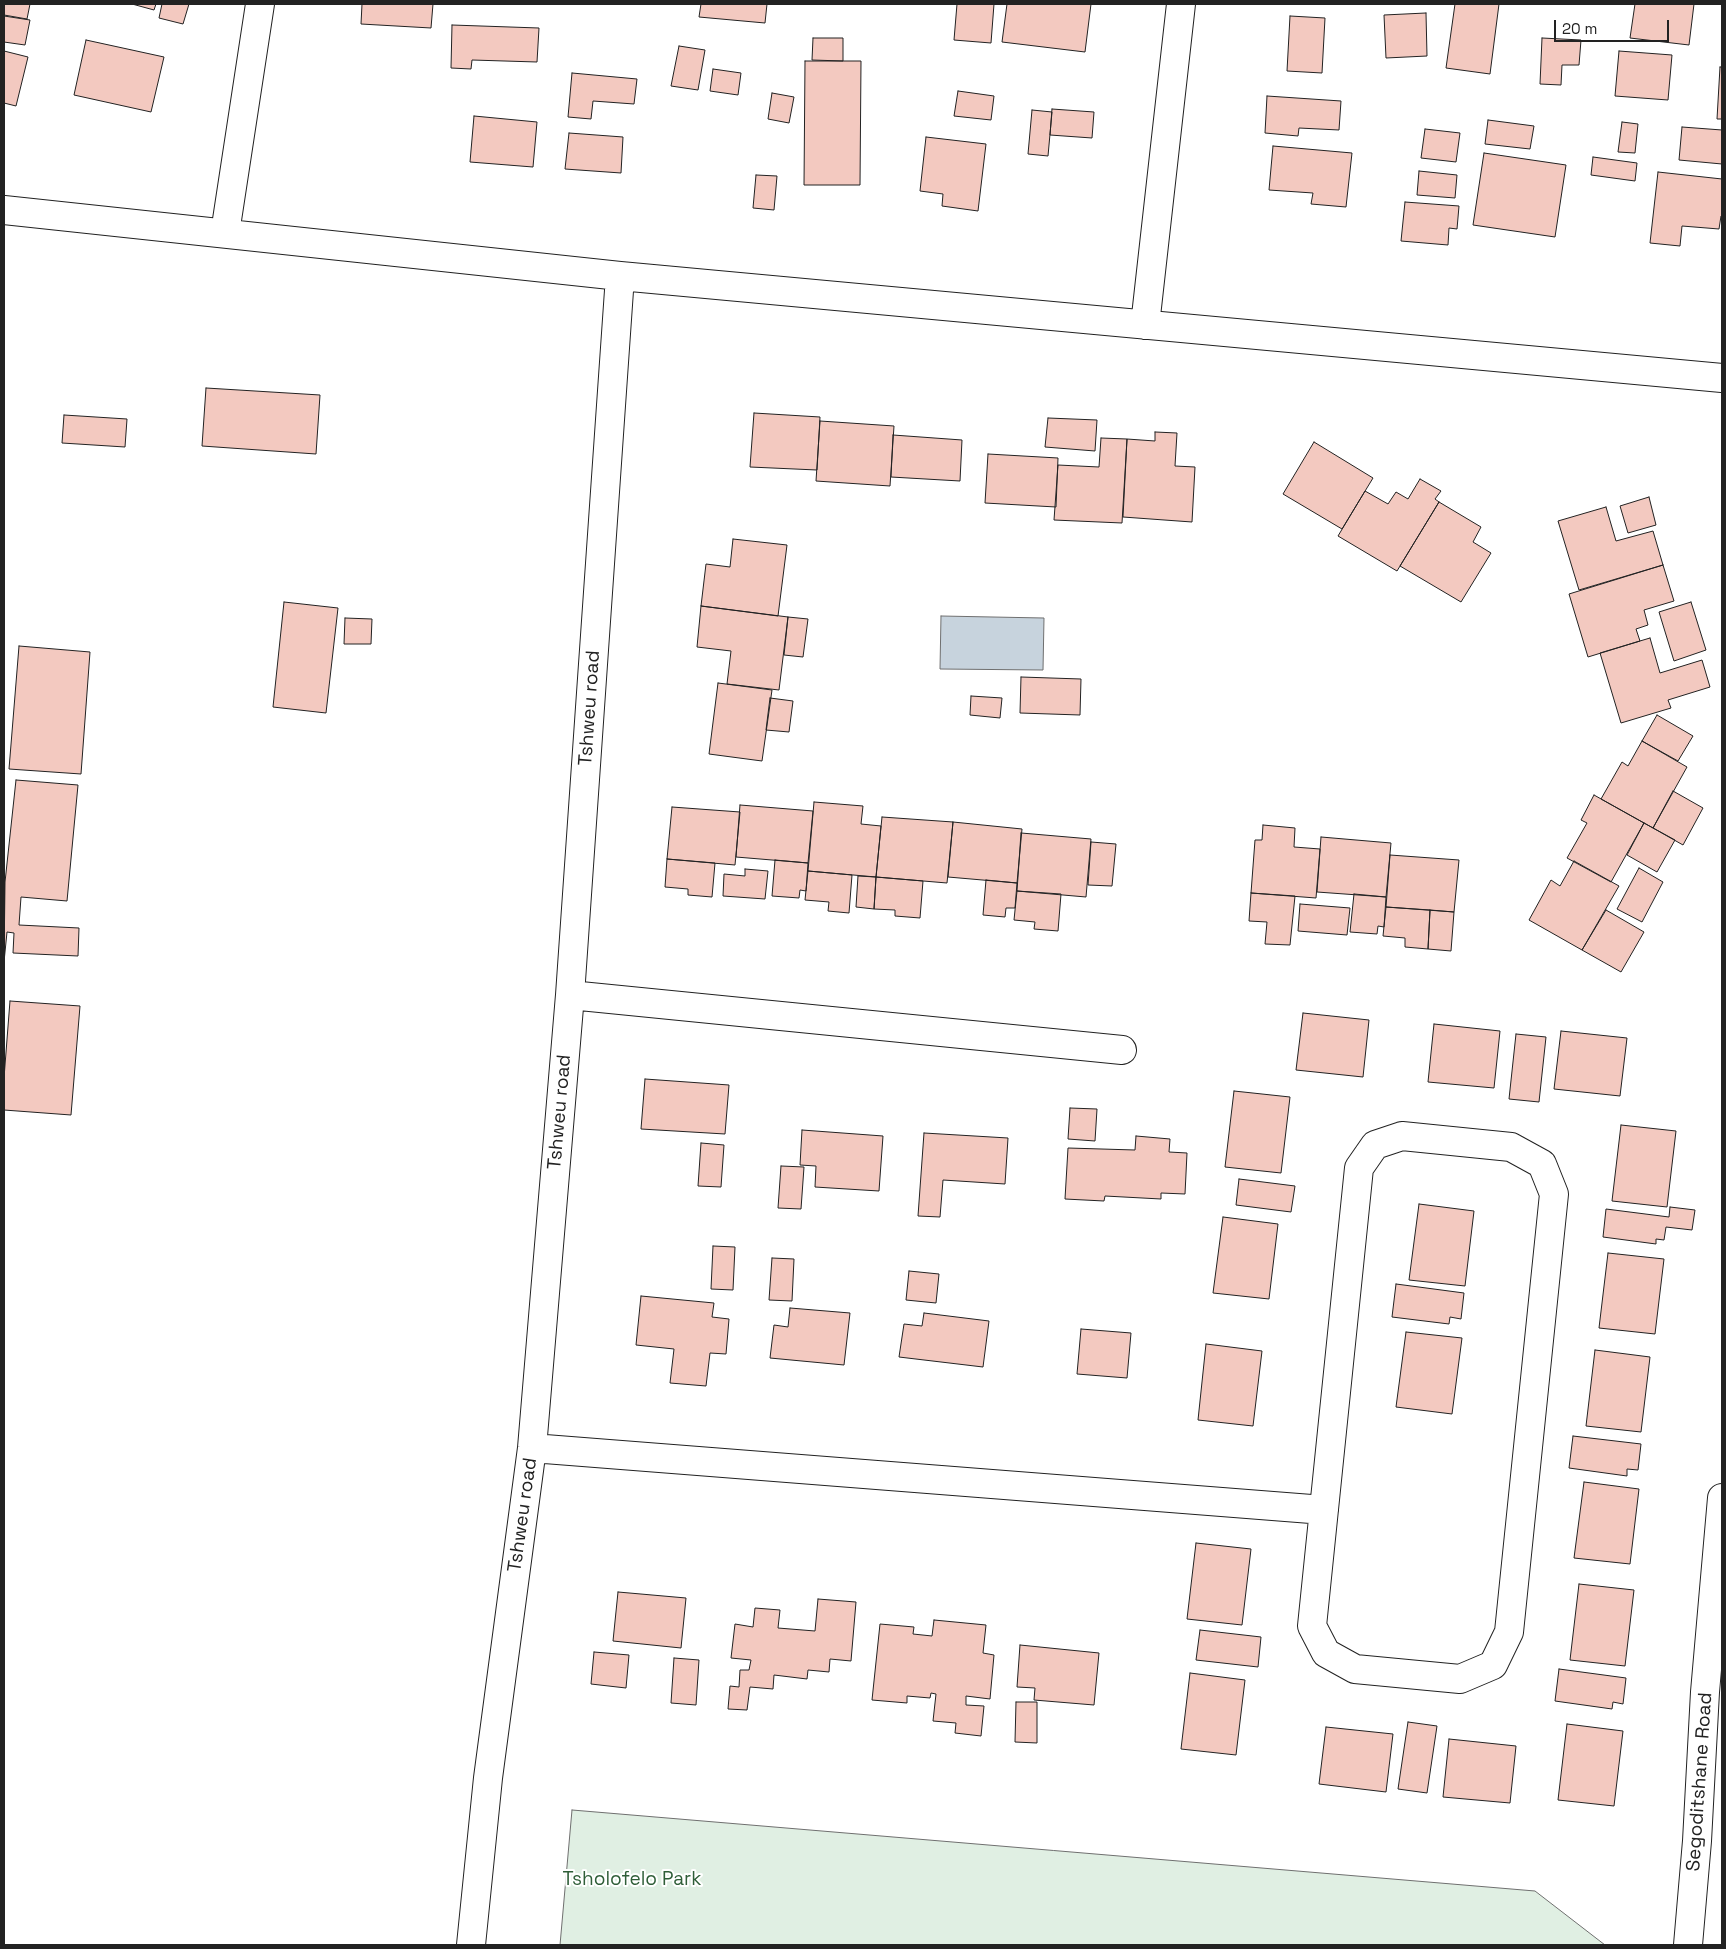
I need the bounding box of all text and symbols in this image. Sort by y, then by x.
scale bar [1556,10,1671,42]
text: 20 m [1562,19,1597,38]
street label: Tshweu road [575,650,605,766]
street label: Tshweu road [544,1054,576,1170]
street label: Tshweu road [504,1456,542,1574]
street label: Segoditshane Road [1682,1692,1718,1872]
park label: Tsholofelo Park [563,1869,701,1891]

